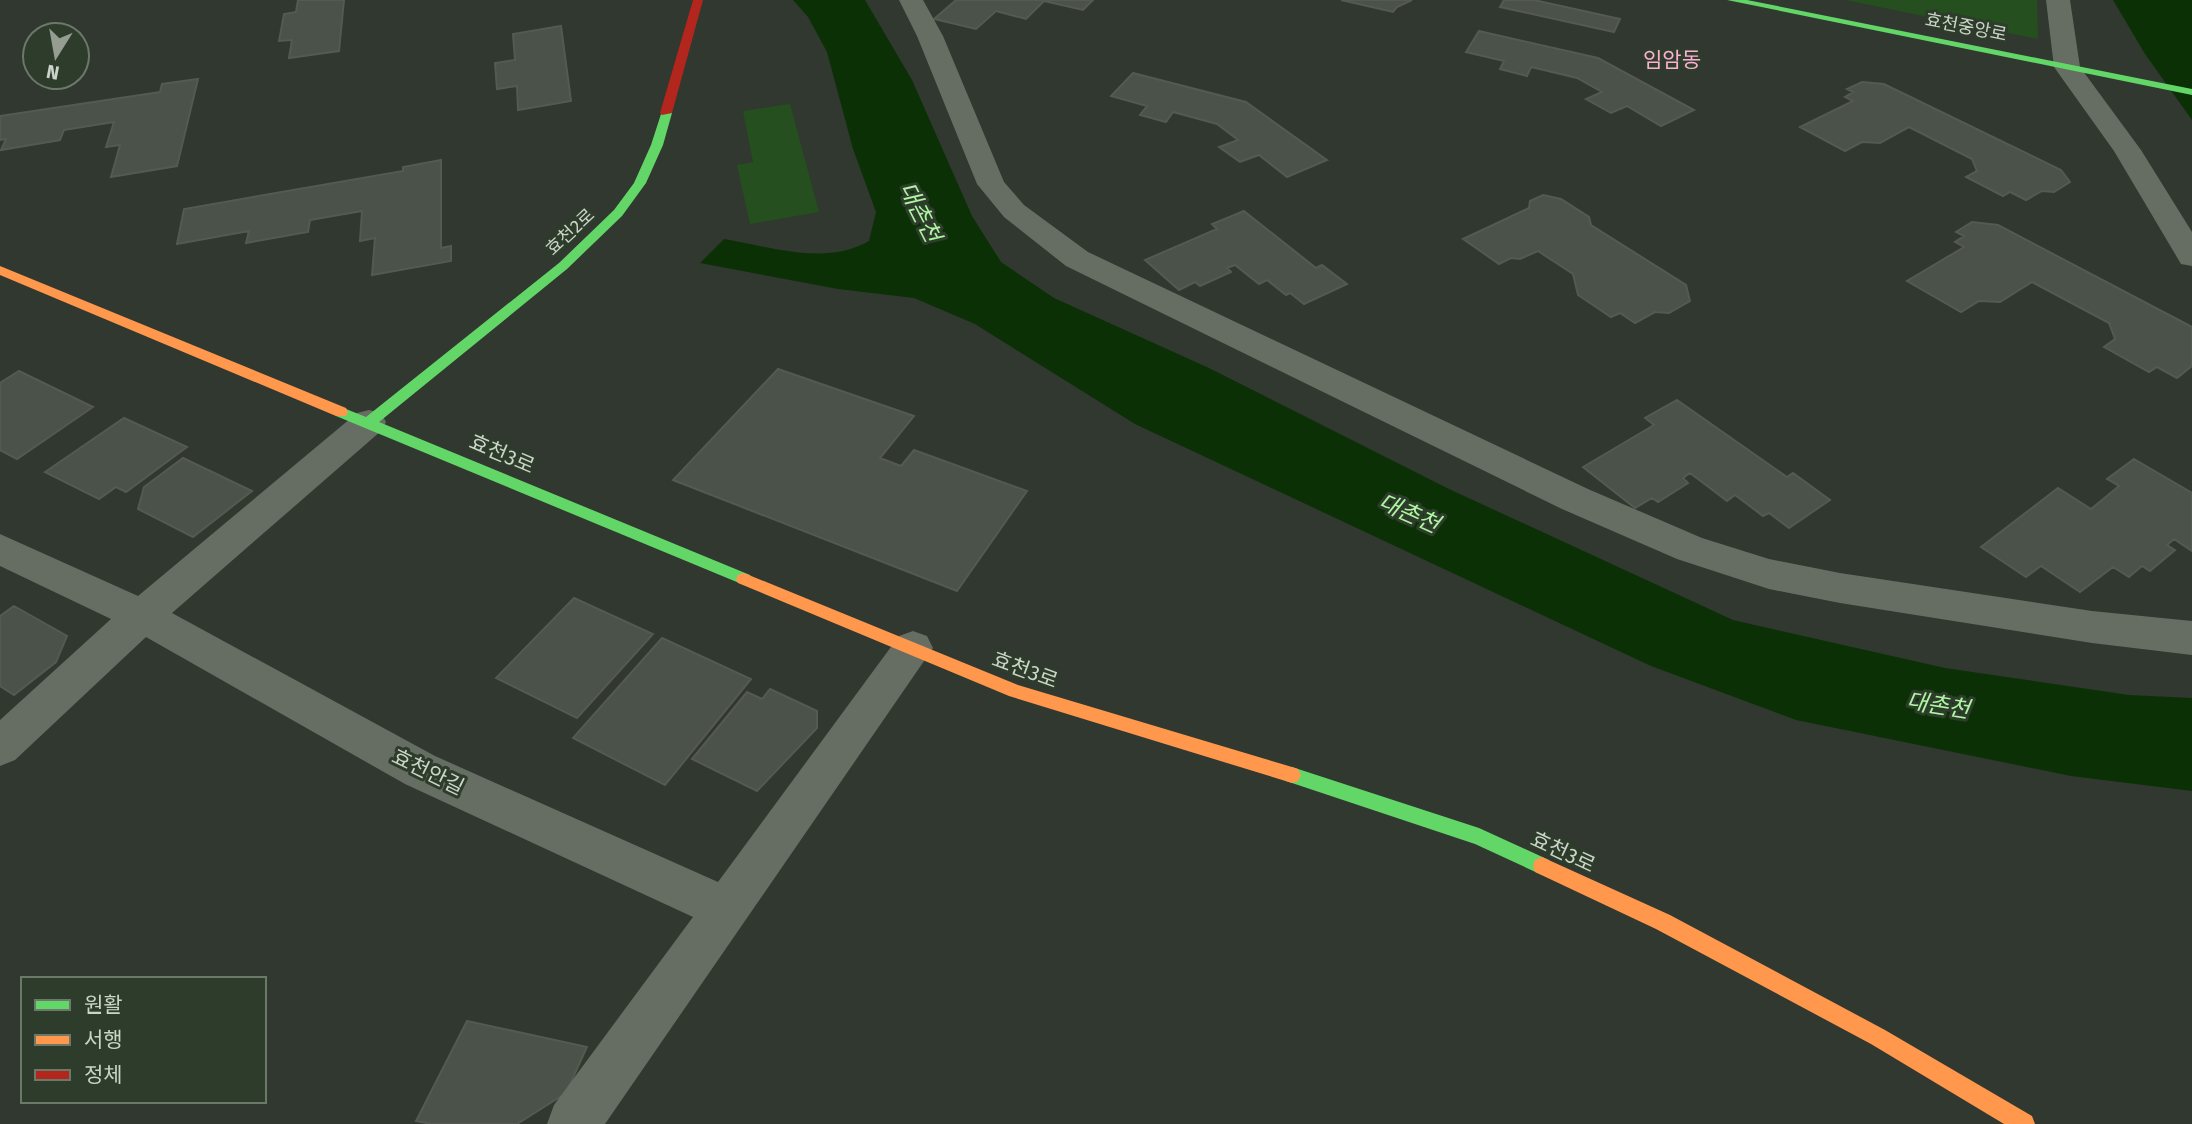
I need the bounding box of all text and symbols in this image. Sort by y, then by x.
street label: 효천중앙로 [1923,8,2009,46]
north arrow [21,21,91,91]
district label: 임암동 [1643,47,1701,73]
text: N [44,60,61,85]
water label: 대촌천 [893,177,948,249]
street label: 효천2로 [541,204,599,260]
street label: 효천3로 [465,429,539,479]
water label: 대촌천 [1374,487,1446,540]
street label: 효천3로 [988,646,1062,694]
water label: 대촌천 [1904,686,1974,724]
street label: 효천안길 [388,743,468,801]
street label: 효천3로 [1526,826,1600,878]
legend [21,977,266,1103]
text: 원활 [84,992,123,1018]
text: 서행 [84,1027,123,1053]
text: 정체 [84,1062,123,1088]

